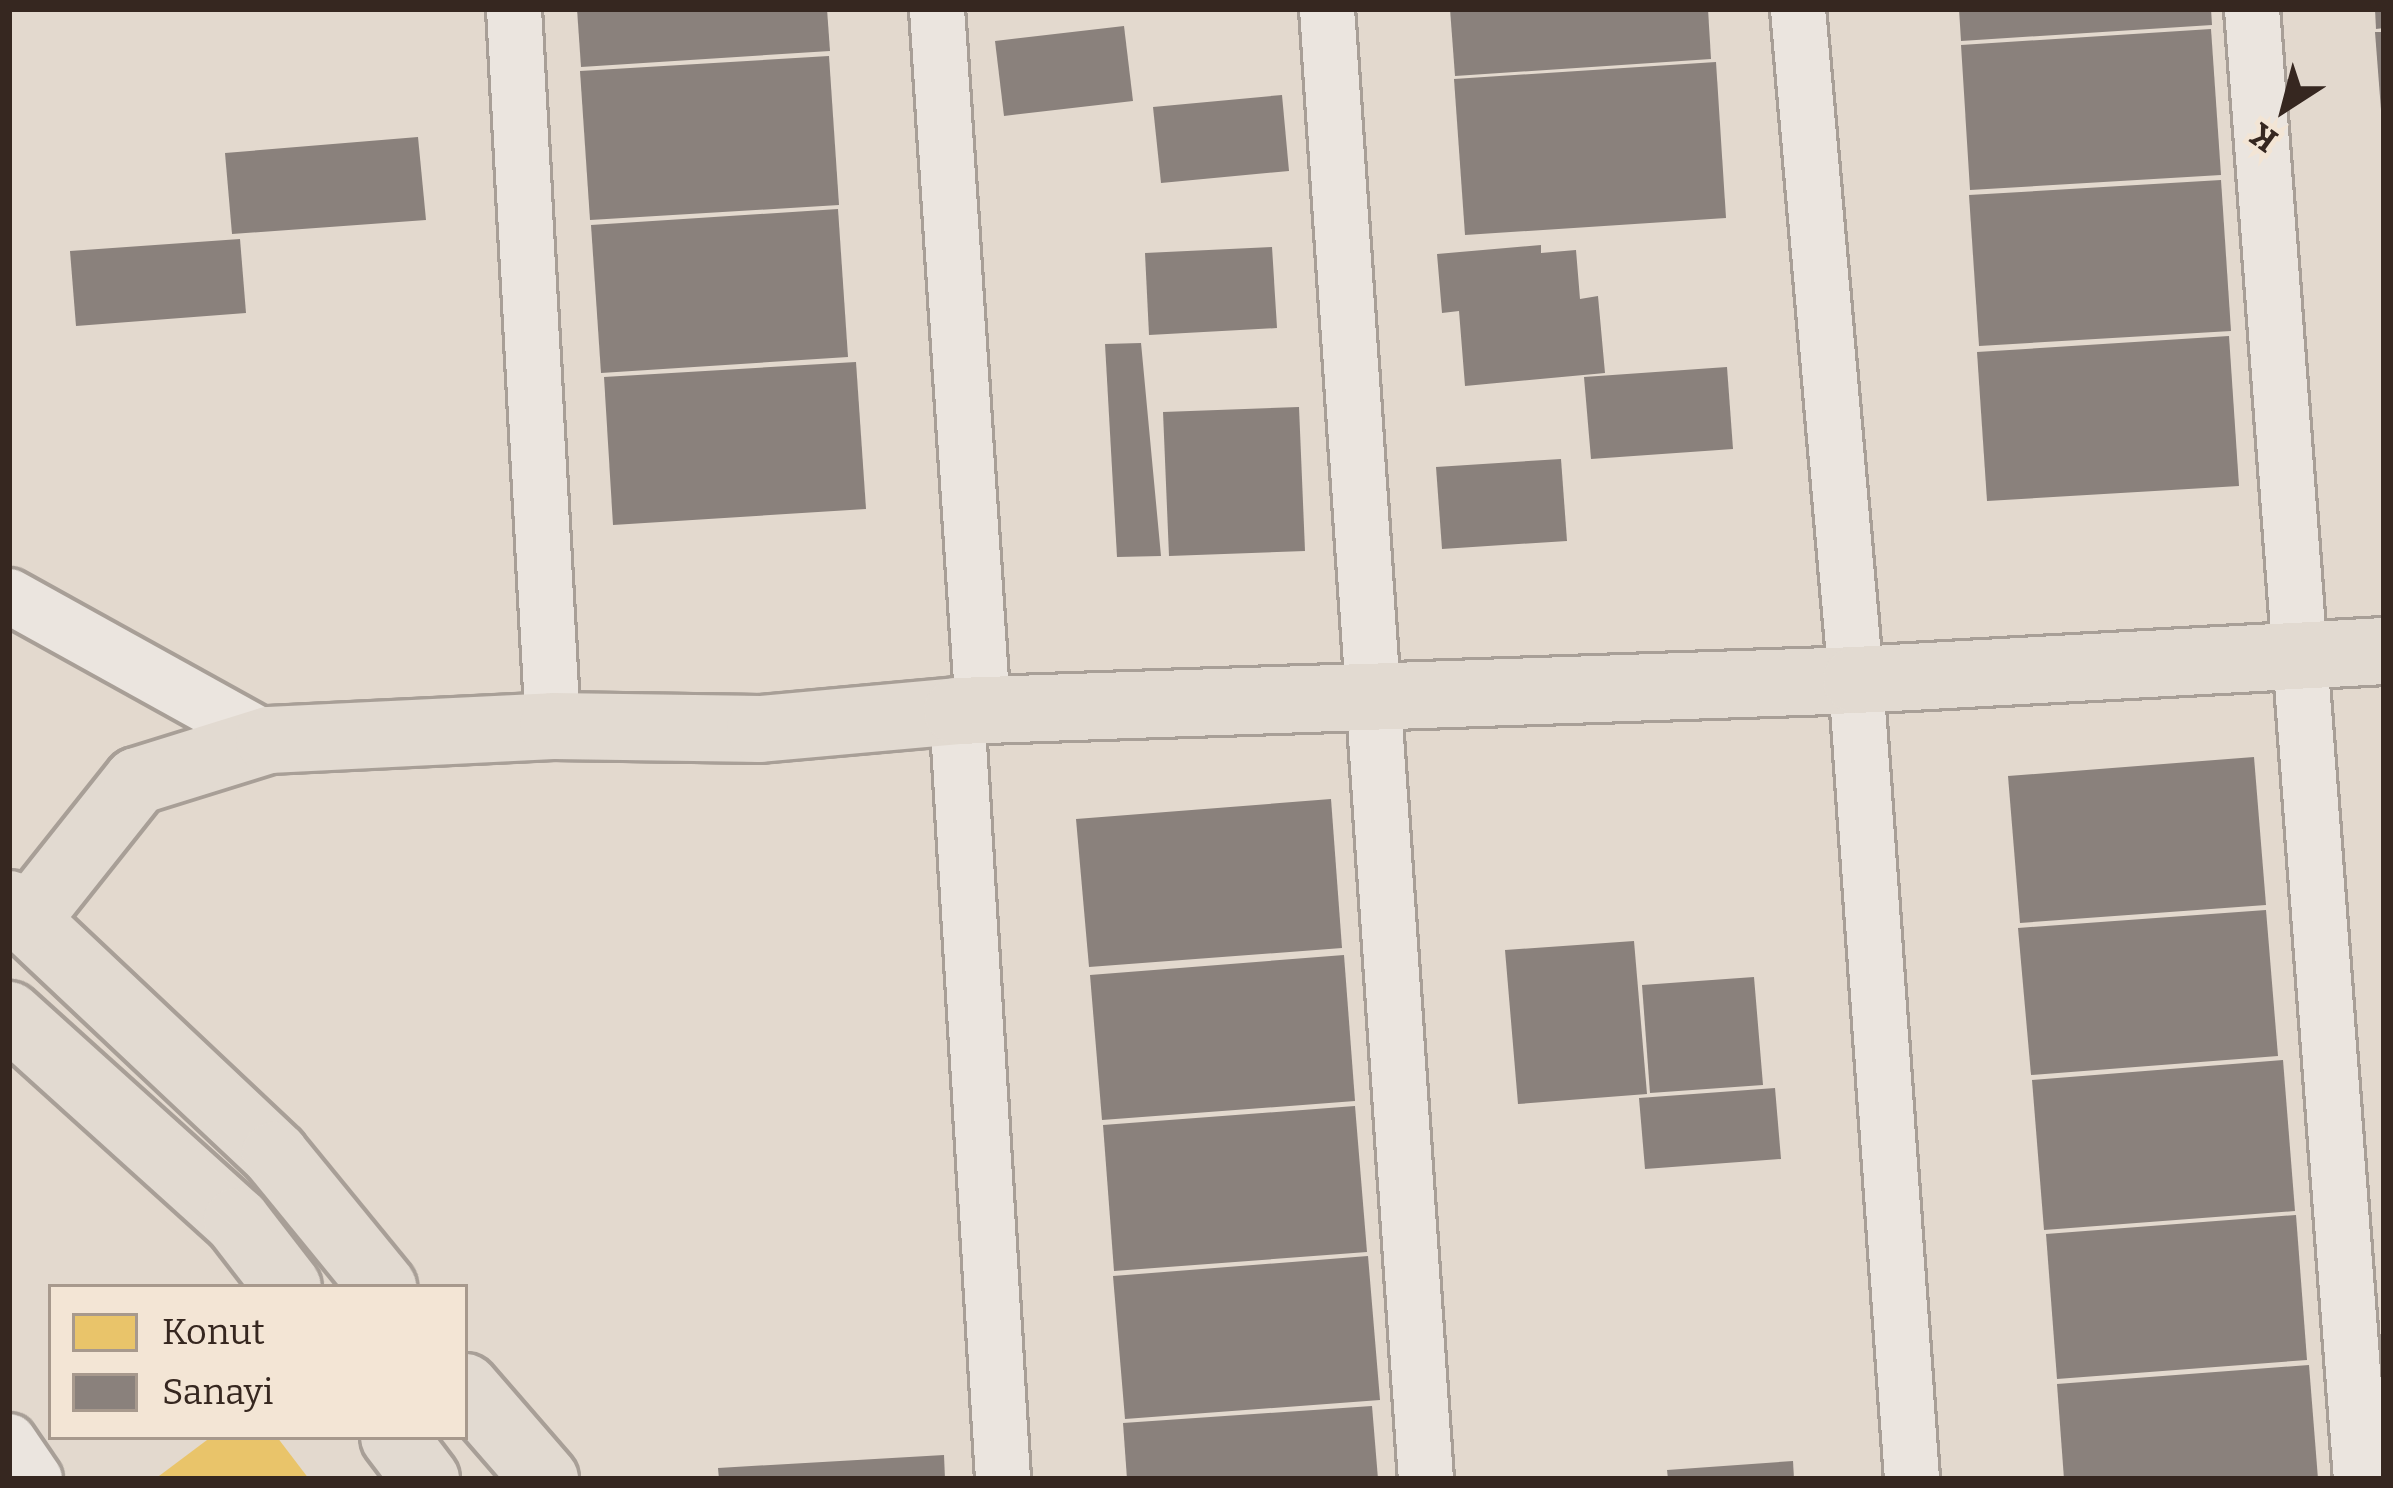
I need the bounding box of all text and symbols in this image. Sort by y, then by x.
north arrow [2225,48,2345,168]
text: K [2243,114,2285,160]
legend [48,1284,468,1440]
text: Konut [162,1310,265,1354]
text: Sanayi [162,1370,273,1414]

